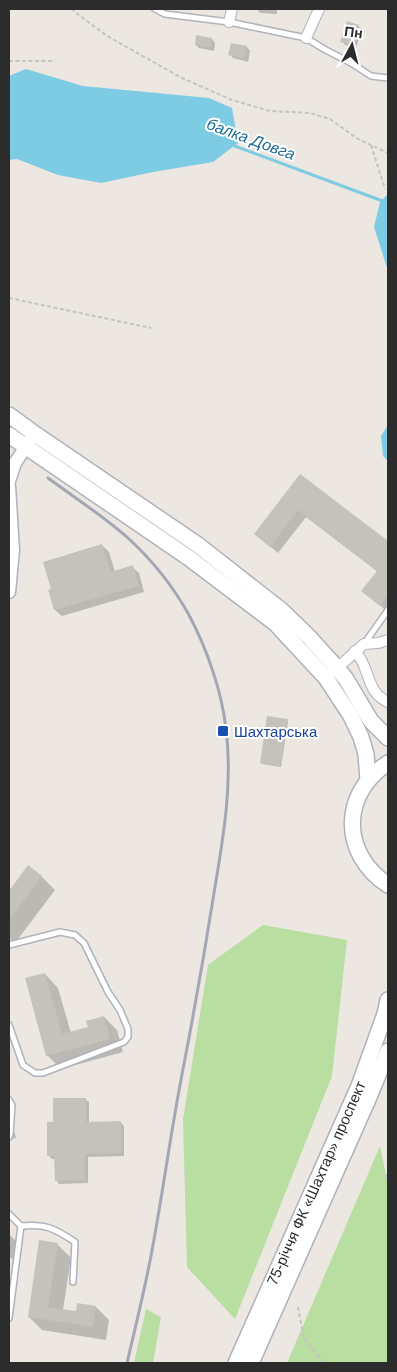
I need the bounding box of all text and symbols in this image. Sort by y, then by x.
north arrow [327,20,377,70]
text: Пн [343,23,364,41]
water label: балка Довга [205,115,298,163]
place label: Шахтарська [234,723,318,740]
marker: Шахтарська [216,724,230,738]
street label: 75-річчя ФК «Шахтар» проспект [263,1078,369,1288]

